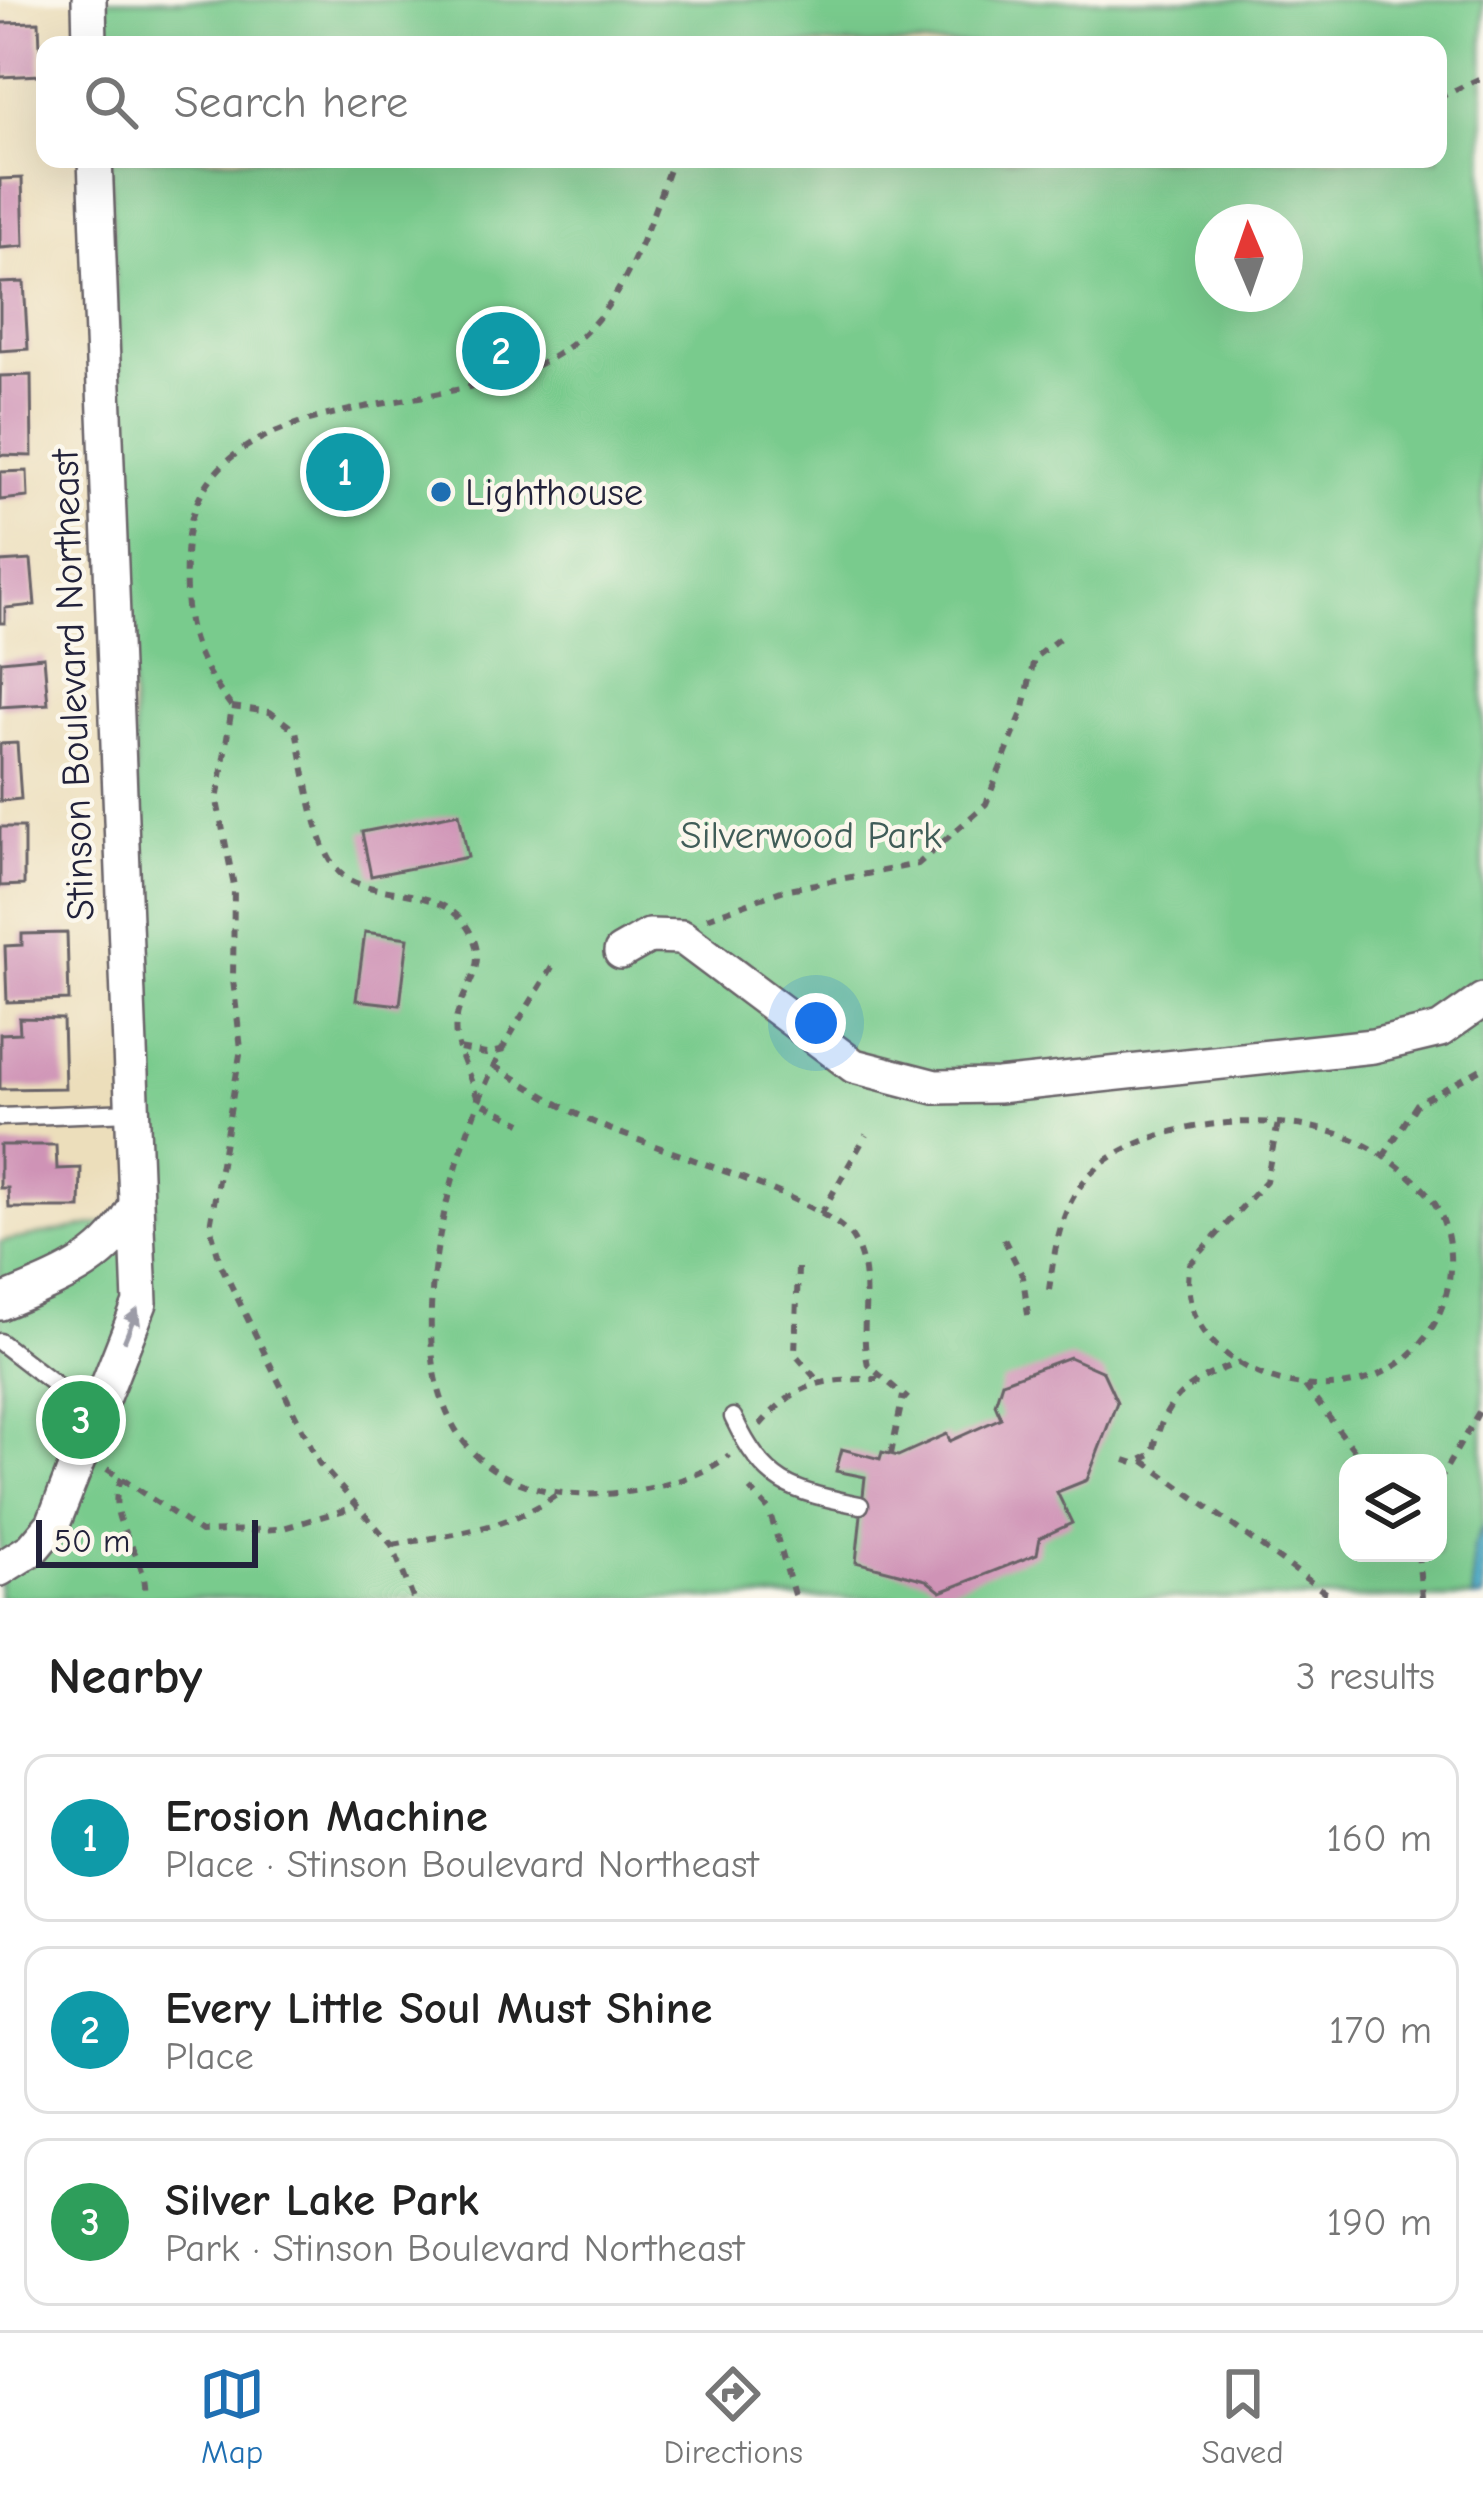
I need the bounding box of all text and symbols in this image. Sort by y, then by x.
search box [36,36,1447,168]
icon: search [78,69,144,135]
text: Search here [174,76,408,128]
north arrow [1195,204,1303,312]
pin: 2 [462,306,540,396]
pin: 1 [306,427,384,517]
street label: Stinson Boulevard Northeast [42,447,104,922]
place label: Lighthouse [465,470,643,515]
marker: Lighthouse [428,479,454,505]
park label: Silverwood Park [680,813,942,858]
your location [786,993,846,1053]
one-way arrow [123,1307,142,1343]
pin: 3 [42,1375,120,1465]
map controls [1339,1454,1447,1562]
button: layers [1339,1454,1447,1562]
scale bar [36,1514,258,1567]
text: 50 m [54,1522,130,1560]
text: Nearby [48,1647,202,1706]
text: 3 results [1296,1654,1435,1699]
text: Erosion Machine [165,1790,488,1842]
text: 1 [82,1816,98,1861]
text: 160 m [1326,1816,1432,1861]
text: Place · Stinson Boulevard Northeast [165,1842,759,1887]
text: Every Little Soul Must Shine [165,1982,712,2034]
text: 2 [80,2008,100,2053]
text: 170 m [1329,2008,1432,2053]
text: Place [165,2034,254,2079]
text: Silver Lake Park [165,2174,479,2226]
text: 3 [80,2200,100,2245]
text: 190 m [1327,2200,1432,2245]
text: Park · Stinson Boulevard Northeast [165,2226,744,2271]
tab: Map [199,2361,265,2471]
tab: Directions [664,2361,803,2471]
tab: Saved [1201,2361,1284,2471]

